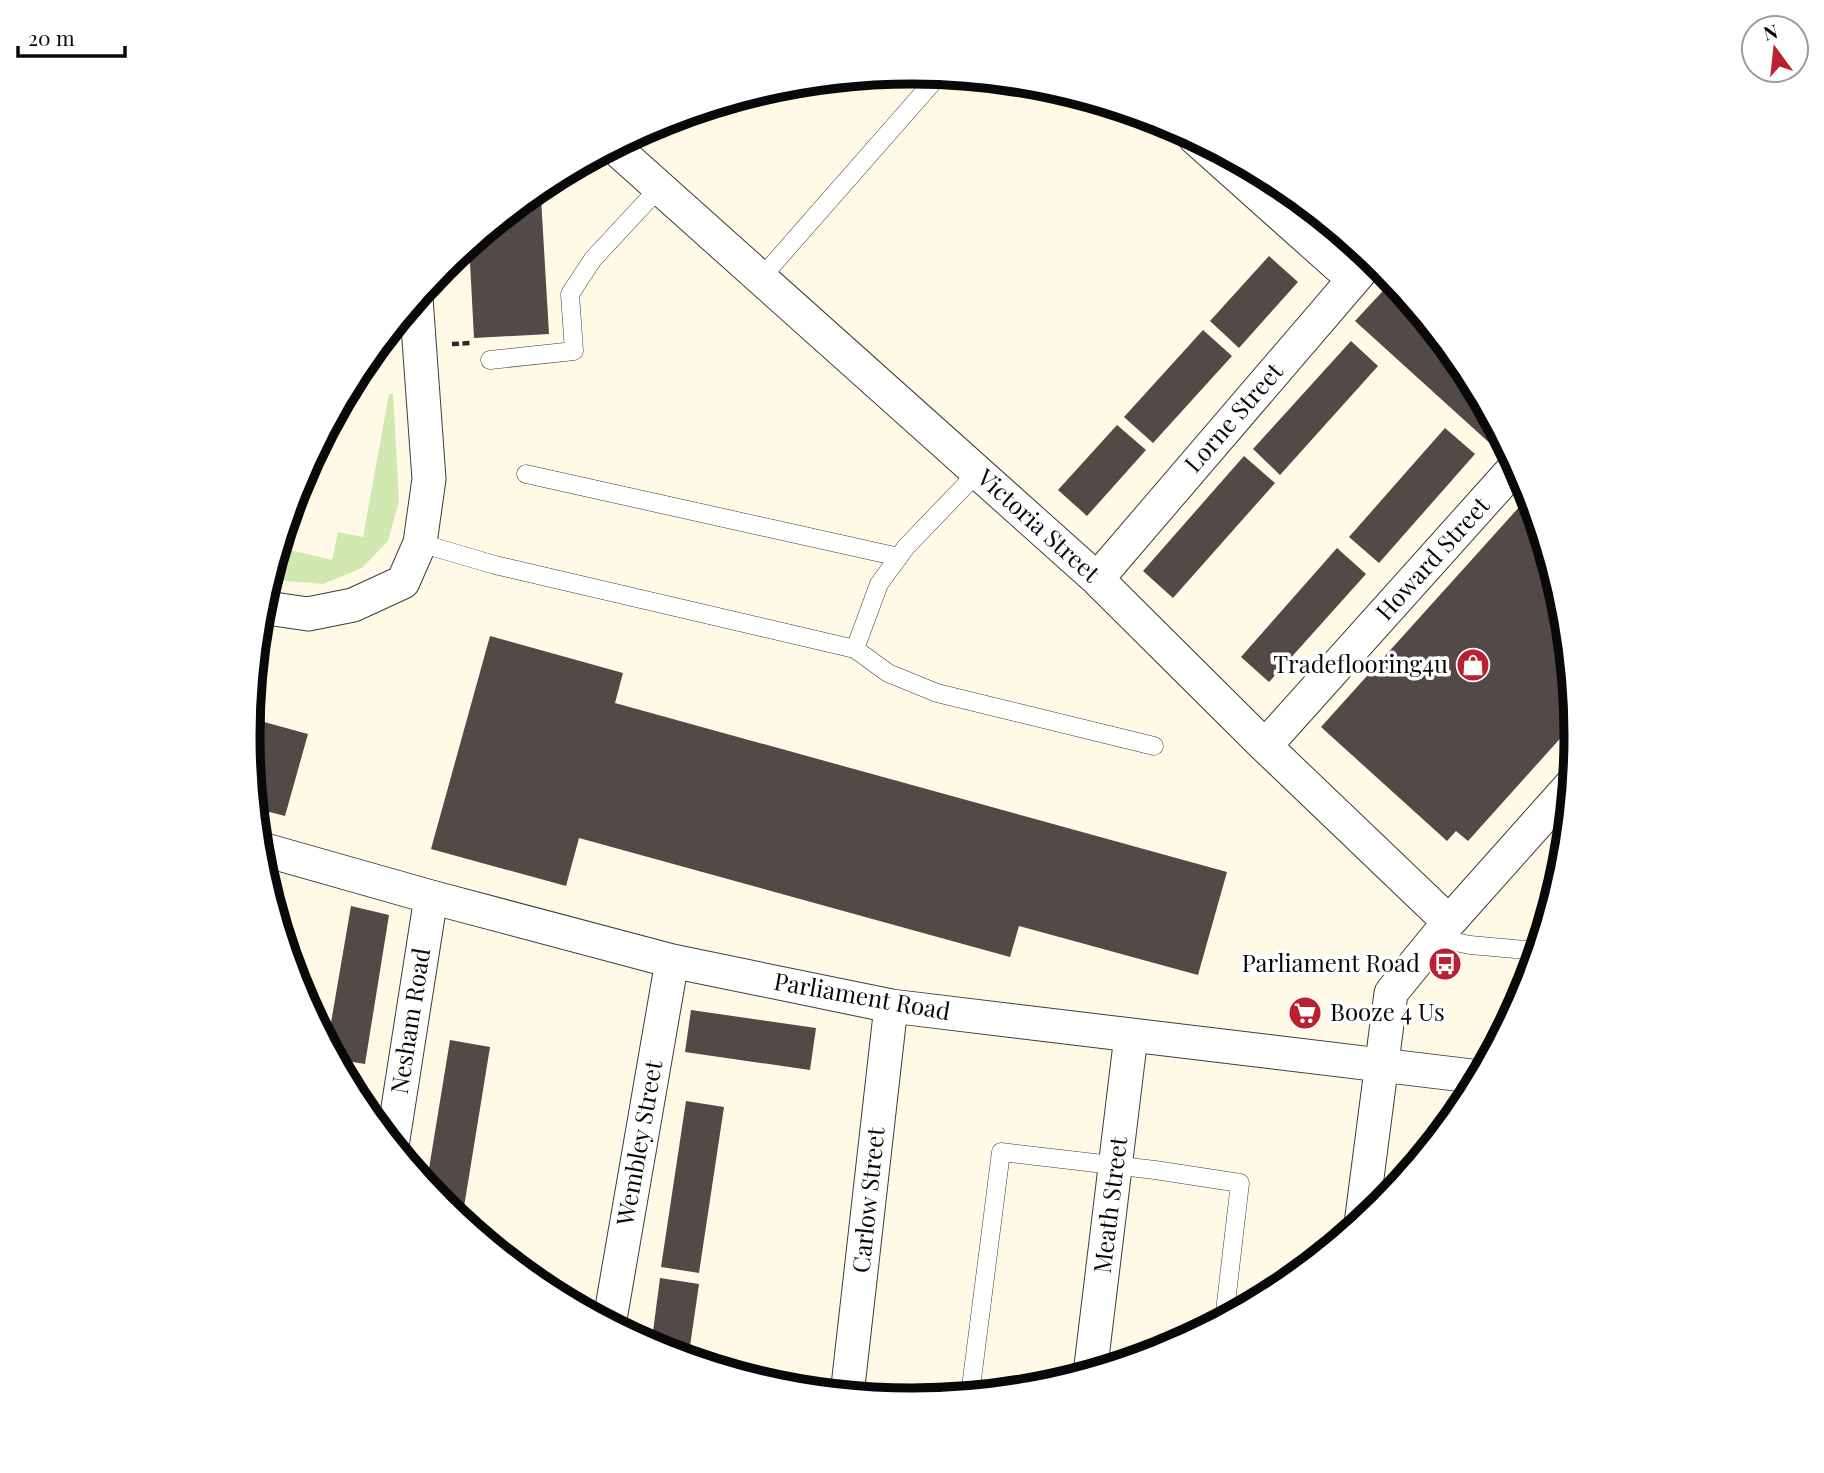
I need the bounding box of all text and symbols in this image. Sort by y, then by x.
scale bar [18,14,124,58]
north arrow [1740,14,1810,84]
text: N [1760,17,1781,46]
text: 20 m [28,23,75,51]
street label: Lorne Street [1176,355,1289,478]
street label: Victoria Street [970,460,1108,588]
street label: Howard Street [1368,489,1496,626]
shop icon: Tradeflooring4u [1454,646,1492,684]
place label: Tradeflooring4u [1273,647,1448,679]
street label: Nesham Road [382,945,436,1096]
bus stop icon: Parliament Road [1426,945,1464,983]
place label: Parliament Road [1242,946,1420,978]
street label: Parliament Road [772,964,953,1026]
supermarket icon: Booze 4 Us [1286,994,1324,1032]
place label: Booze 4 Us [1330,995,1445,1027]
street label: Wembley Street [608,1057,668,1229]
street label: Carlow Street [843,1125,891,1274]
street label: Meath Street [1085,1134,1133,1275]

